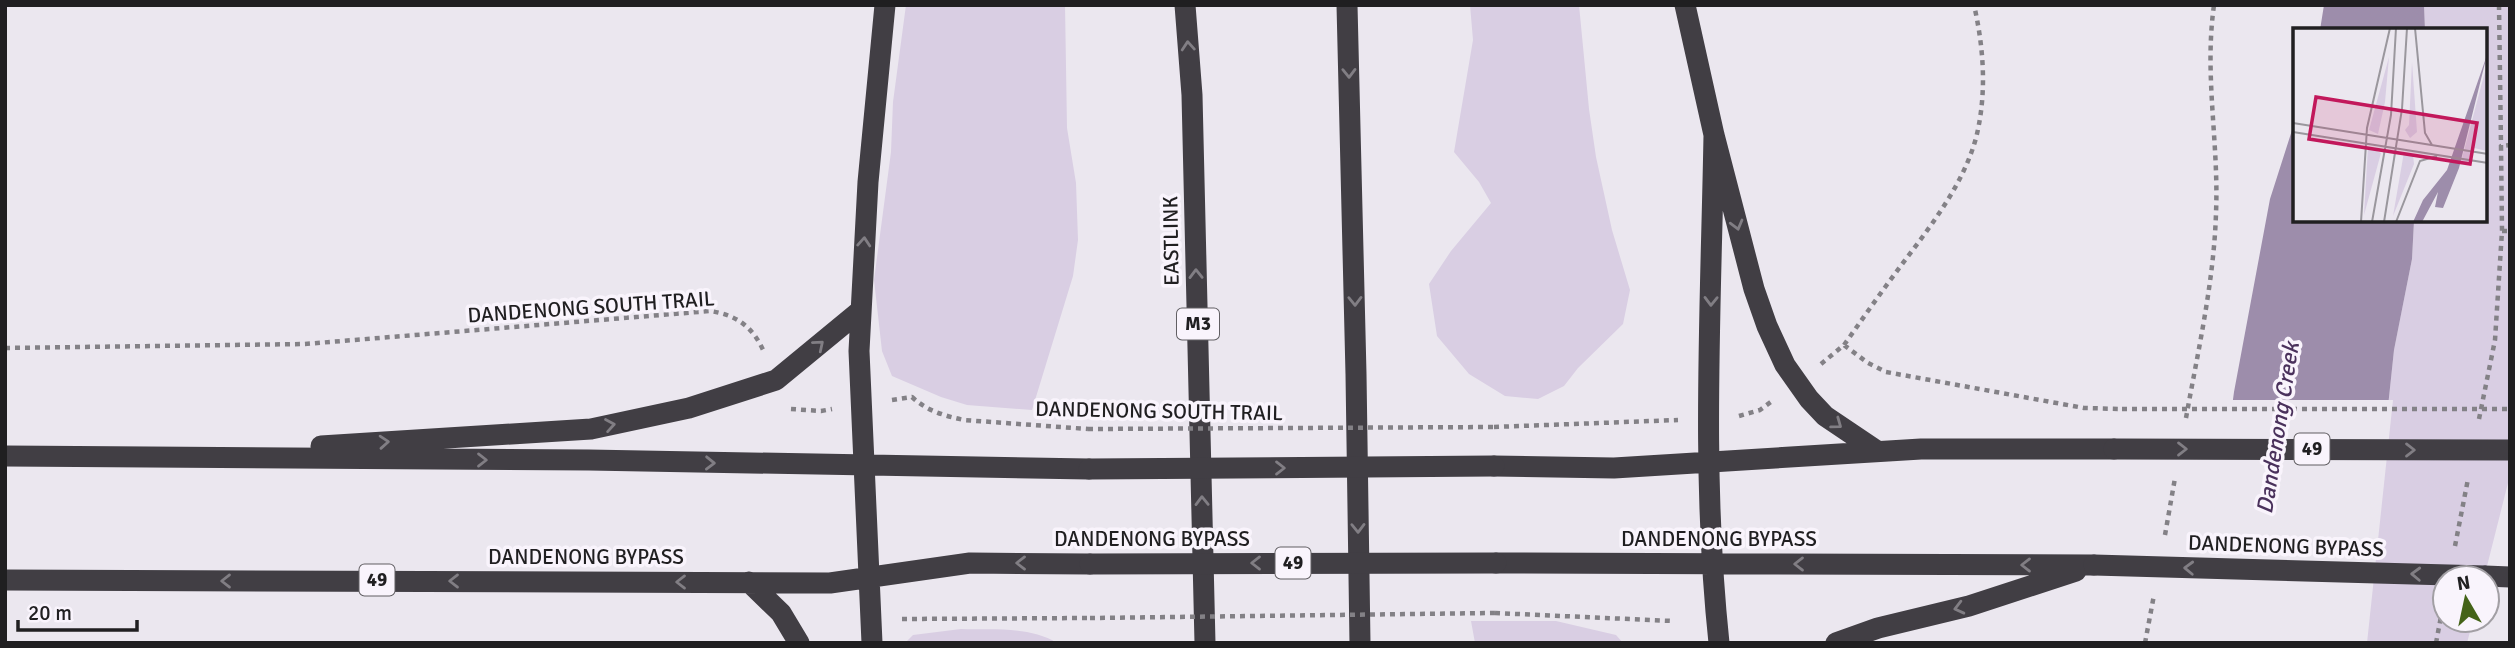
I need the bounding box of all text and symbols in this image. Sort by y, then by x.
inset map [2293,28,2487,222]
one-way arrow [1181,41,1196,52]
one-way arrow [1341,68,1356,79]
street label: EASTLINK [1157,195,1185,286]
one-way arrow [1729,218,1744,230]
one-way arrow [856,236,871,247]
one-way arrow [1189,268,1204,279]
street label: DANDENONG SOUTH TRAIL [467,285,716,329]
one-way arrow [1347,296,1362,307]
one-way arrow [1703,296,1719,307]
road number: M3 [1177,308,1219,340]
water label: Dandenong Creek [2250,338,2306,516]
one-way arrow [811,341,824,353]
street label: DANDENONG SOUTH TRAIL [1035,396,1283,426]
one-way arrow [1829,416,1841,428]
one-way arrow [604,418,616,433]
road number: 49 [2294,433,2330,464]
one-way arrow [378,435,389,450]
one-way arrow [2177,441,2188,457]
one-way arrow [2405,442,2415,458]
one-way arrow [477,452,488,468]
one-way arrow [704,455,715,470]
one-way arrow [1274,460,1285,475]
one-way arrow [1195,495,1210,506]
one-way arrow [1351,523,1366,534]
street label: DANDENONG BYPASS [1054,526,1250,552]
street label: DANDENONG BYPASS [1621,526,1817,552]
street label: DANDENONG BYPASS [2188,530,2384,562]
street label: DANDENONG BYPASS [488,544,684,570]
road number: 49 [1276,548,1310,578]
one-way arrow [1016,555,1026,571]
one-way arrow [1250,555,1261,571]
one-way arrow [1793,556,1803,572]
one-way arrow [2020,557,2031,573]
one-way arrow [2183,560,2194,575]
north arrow [2431,564,2501,634]
road number: 49 [360,565,394,596]
one-way arrow [2411,566,2421,582]
text: N [2455,570,2472,596]
one-way arrow [220,573,231,589]
one-way arrow [448,573,458,589]
one-way arrow [675,574,686,590]
scale bar [18,588,136,632]
text: 20 m [28,600,72,626]
one-way arrow [1953,600,1965,614]

